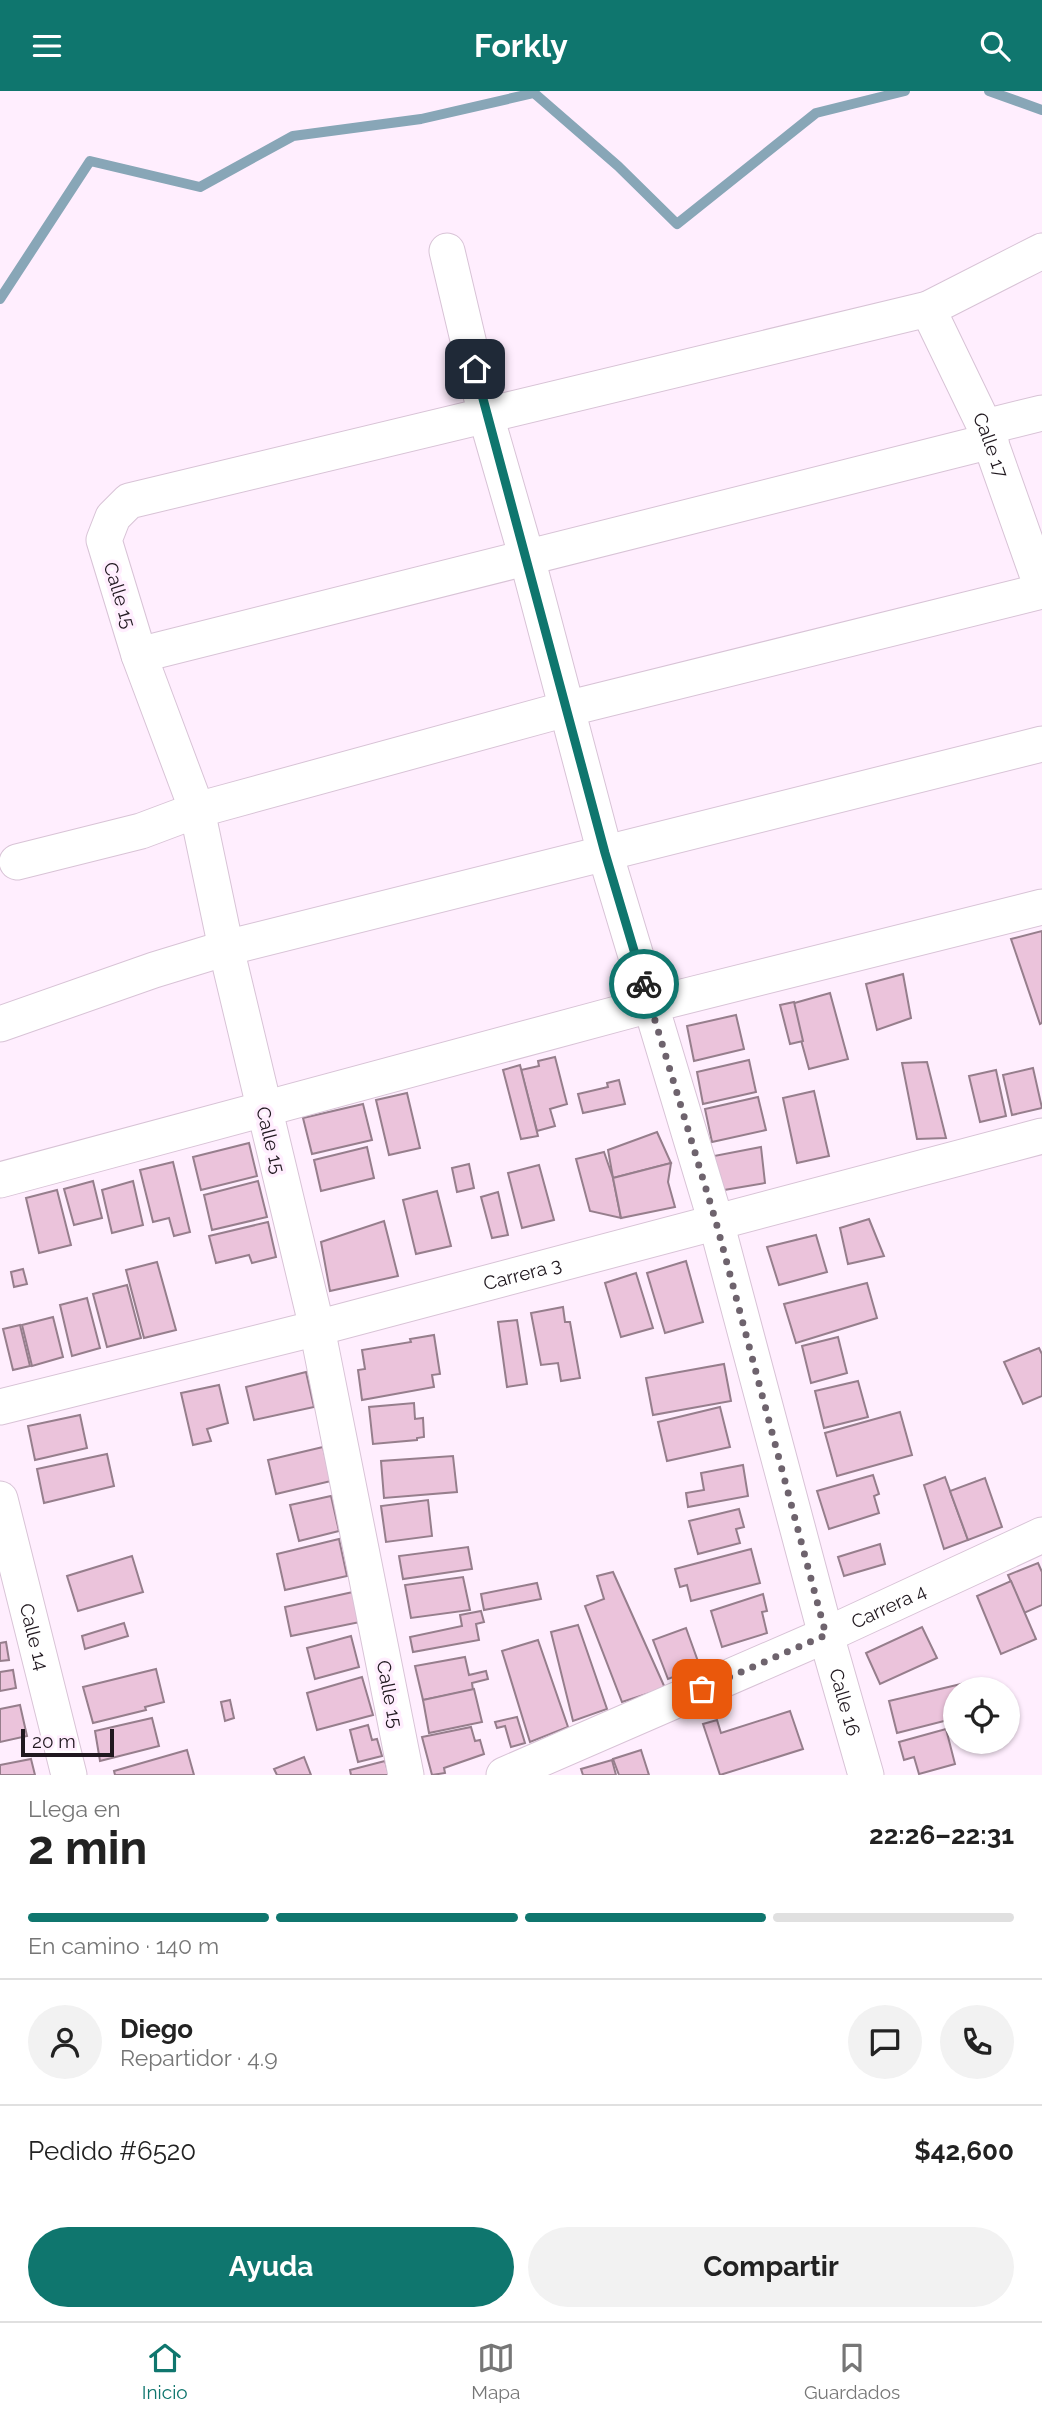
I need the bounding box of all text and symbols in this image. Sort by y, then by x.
icon: menu [28,27,66,65]
text: Forkly [474,27,568,64]
icon: search [976,27,1014,65]
pin [445,339,505,399]
icon: home [456,350,494,388]
street label: Calle 17 [969,409,1013,481]
street label: Calle 15 [100,559,140,631]
courier [609,949,679,1019]
icon: bike [625,965,663,1003]
street label: Calle 15 [252,1104,290,1176]
street label: Carrera 3 [481,1253,564,1294]
street label: Carrera 4 [848,1579,929,1633]
street label: Calle 14 [15,1601,53,1673]
street label: Calle 15 [373,1658,407,1730]
pin [672,1659,732,1719]
street label: Calle 16 [825,1666,865,1738]
icon: bag [683,1670,721,1708]
map controls [943,1677,1020,1754]
button: locate [943,1677,1020,1754]
scale bar [21,1726,114,1758]
text: 20 m [32,1730,76,1752]
text: Llega en [28,1795,121,1822]
text: 22:26–22:31 [869,1820,1014,1850]
text: 2 min [28,1821,147,1875]
text: En camino · 140 m [28,1932,219,1959]
button: person [28,2005,102,2079]
button: chat [848,2005,922,2079]
button: phone [940,2005,1014,2079]
text: Diego [120,2014,193,2044]
text: Repartidor · 4.9 [120,2044,278,2071]
text: Pedido #6520 [28,2136,196,2166]
text: $42,600 [914,2136,1014,2166]
button: Ayuda [28,2227,514,2307]
button: Compartir [528,2227,1014,2307]
tab: Inicio [142,2339,188,2403]
tab: Mapa [471,2339,520,2403]
tab: Guardados [804,2339,900,2403]

